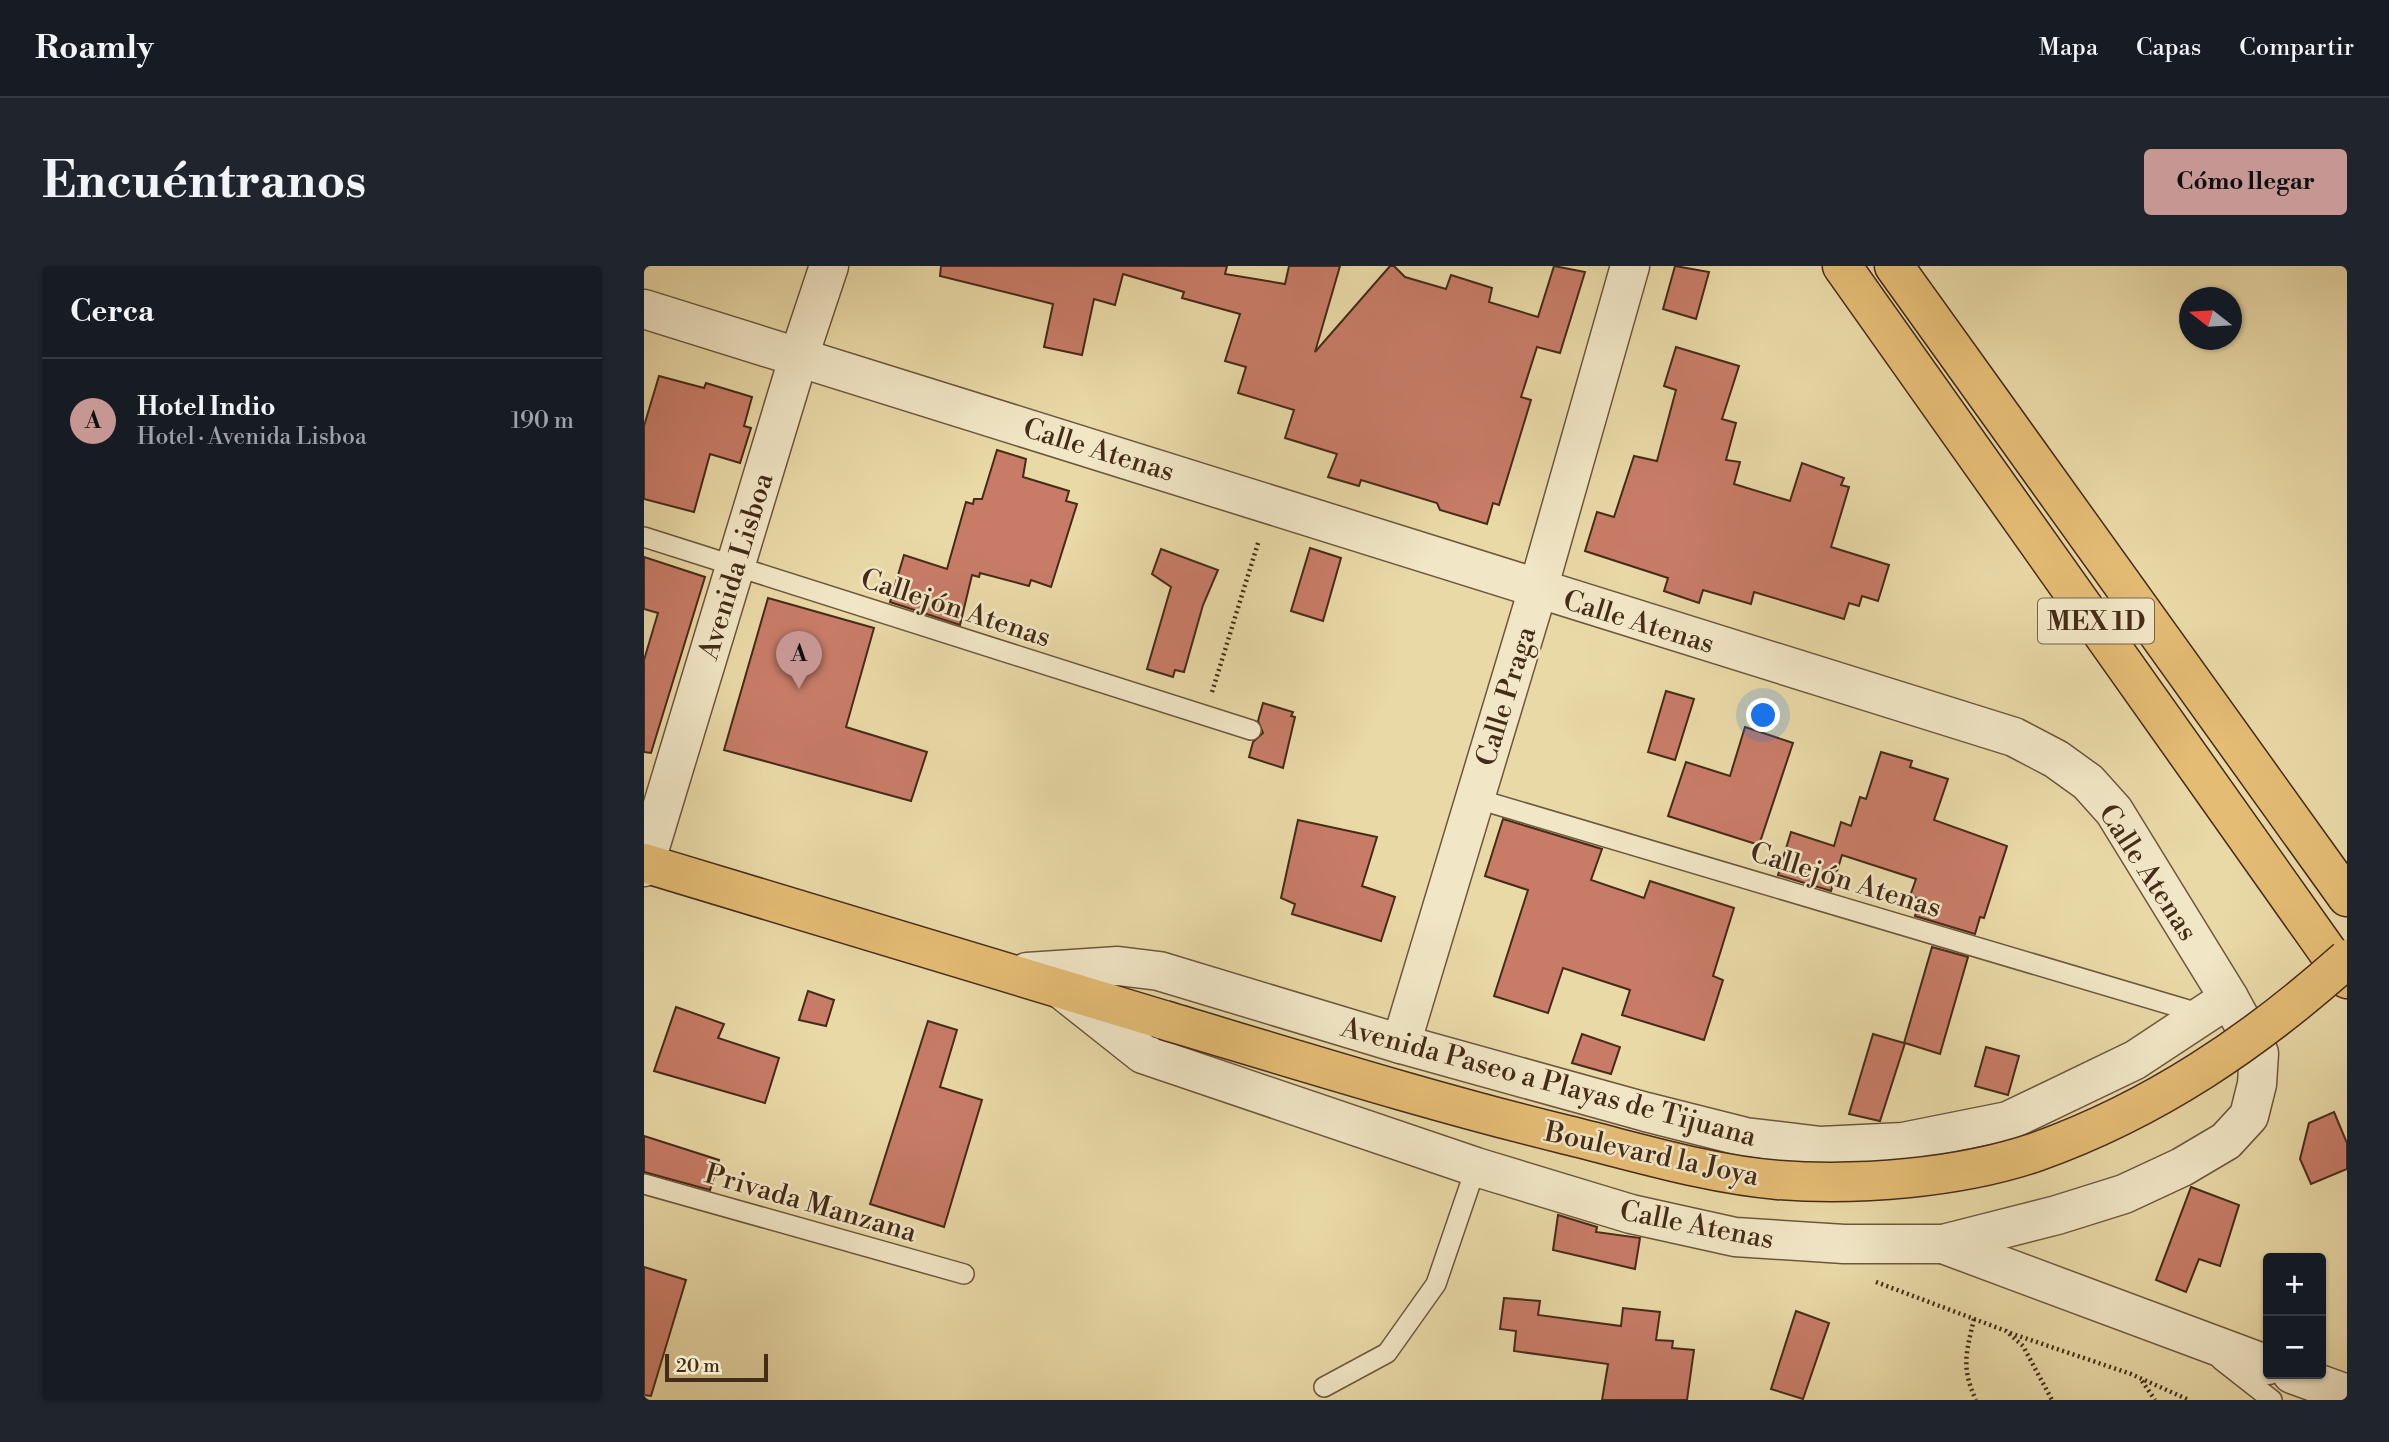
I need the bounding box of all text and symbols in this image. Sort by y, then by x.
text: Roamly [35,28,154,69]
text: Mapa [2039,33,2098,63]
text: Capas [2136,33,2201,63]
text: Compartir [2239,33,2354,63]
button: Cómo llegar [2144,149,2347,215]
text: Encuéntranos [42,152,366,213]
north arrow [2179,287,2242,350]
text: Cerca [70,293,154,331]
text: Hotel Indio [137,391,275,423]
text: A [85,407,101,435]
text: 190 m [511,407,574,435]
street label: Calle Atenas [1019,411,1178,490]
text: Hotel · Avenida Lisboa [137,423,367,451]
street label: Avenida Lisboa [691,468,782,665]
street label: Callejón Atenas [856,561,1055,656]
street label: Calle Atenas [1559,583,1718,662]
road number: MEX 1D [2038,598,2154,644]
street label: Calle Praga [1469,622,1544,770]
pin: A [776,631,822,689]
your location [1746,698,1780,732]
street label: Calle Atenas [2091,798,2205,948]
street label: Callejón Atenas [1746,835,1945,926]
street label: Avenida Paseo a Playas de Tijuana [1336,1010,1761,1155]
street label: Boulevard la Joya [1540,1114,1763,1194]
street label: Privada Manzana [701,1156,921,1251]
street label: Calle Atenas [1617,1193,1777,1258]
map controls [2263,1253,2326,1379]
button: + [2263,1253,2326,1316]
button: − [2263,1316,2326,1379]
scale bar [665,1351,768,1383]
text: 20 m [676,1354,720,1378]

